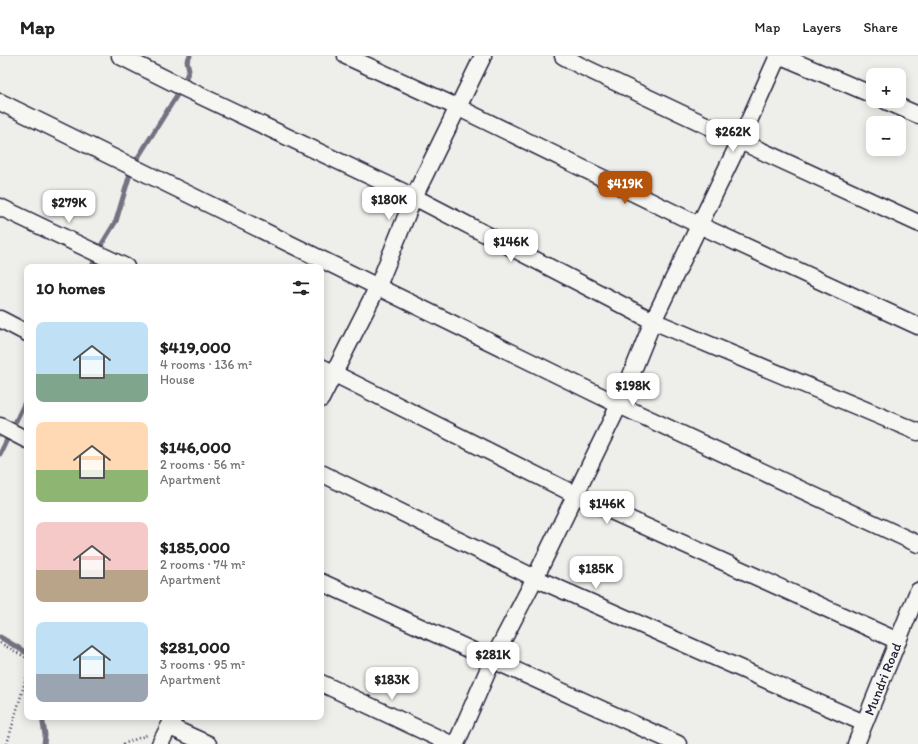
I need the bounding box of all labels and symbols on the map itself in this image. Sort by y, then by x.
pin: $262K [705,119,761,153]
pin: $419K [597,171,653,205]
pin: $180K [361,187,417,221]
pin: $279K [41,190,97,224]
pin: $146K [483,229,539,263]
pin: $198K [605,373,661,407]
pin: $146K [579,491,635,525]
pin: $185K [568,556,624,590]
street label: Mundri Road [861,640,905,718]
pin: $281K [465,642,521,676]
pin: $183K [364,667,420,701]

